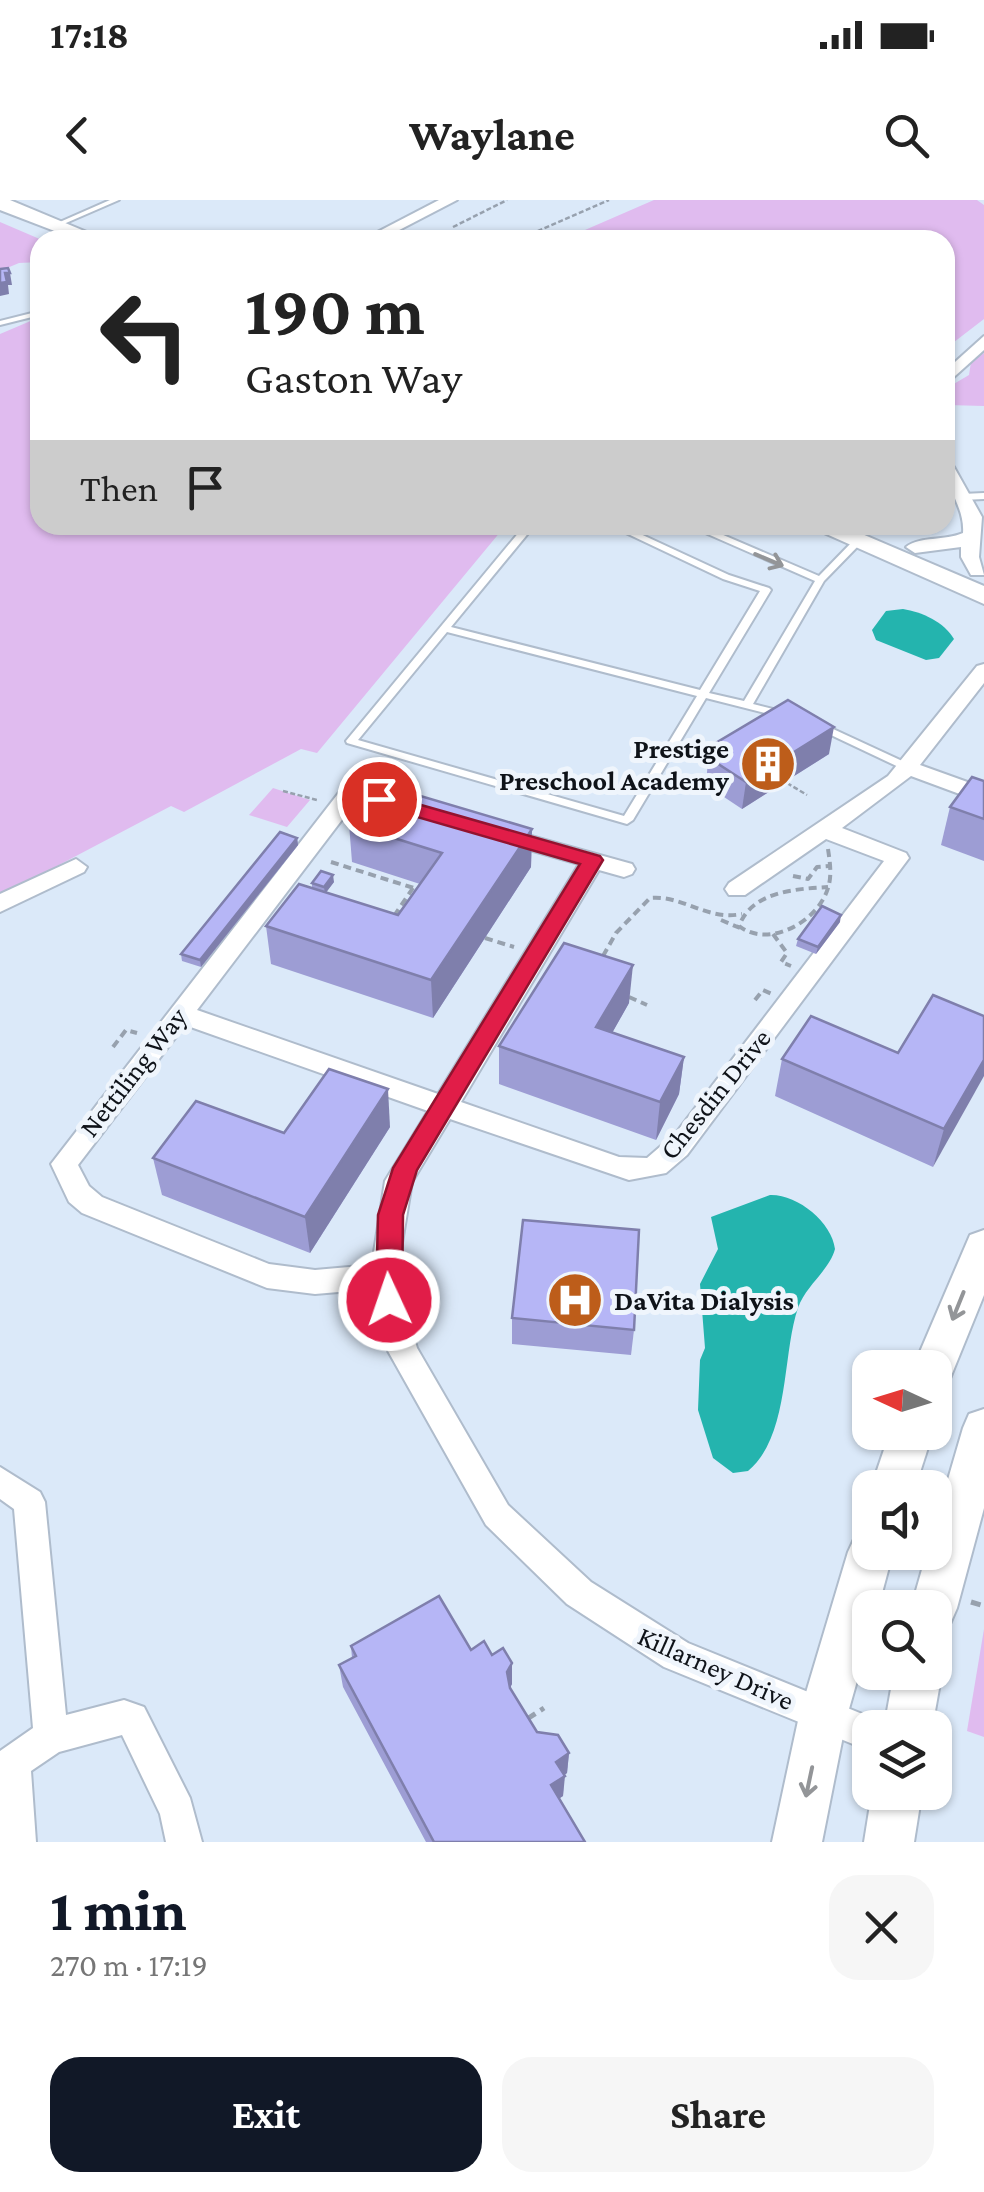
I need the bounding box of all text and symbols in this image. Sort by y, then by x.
text: 17:18 [50,14,129,56]
icon: back [50,108,105,163]
icon: search [879,108,934,163]
text: Waylane [409,110,575,160]
icon: left [80,270,210,400]
text: 190 m [245,271,425,349]
text: Gaston Way [245,353,462,403]
icon: arrive [178,460,233,515]
text: Then [80,467,158,509]
one-way arrow [753,552,784,570]
place label: Prestige Preschool Academy [499,733,729,796]
building icon: Prestige Preschool Academy [738,734,798,794]
pin [337,757,422,842]
icon: arrive [352,772,407,827]
street label: Nettiling Way [73,1000,194,1143]
street label: Chesdin Drive [653,1023,777,1165]
position arrow [337,1248,441,1352]
hospital icon: DaVita Dialysis [545,1270,605,1330]
place label: DaVita Dialysis [614,1285,794,1316]
one-way arrow [948,1291,966,1321]
north arrow [852,1350,952,1450]
map controls [852,1350,952,1810]
button: sound [852,1470,952,1570]
button: search [852,1590,952,1690]
street label: Killarney Drive [633,1620,799,1716]
button: layers [852,1710,952,1810]
one-way arrow [799,1765,817,1797]
button: close [829,1875,934,1980]
text: 1 min [50,1876,187,1943]
text: 270 m · 17:19 [50,1947,208,1983]
button: Exit [50,2057,482,2172]
button: Share [502,2057,934,2172]

